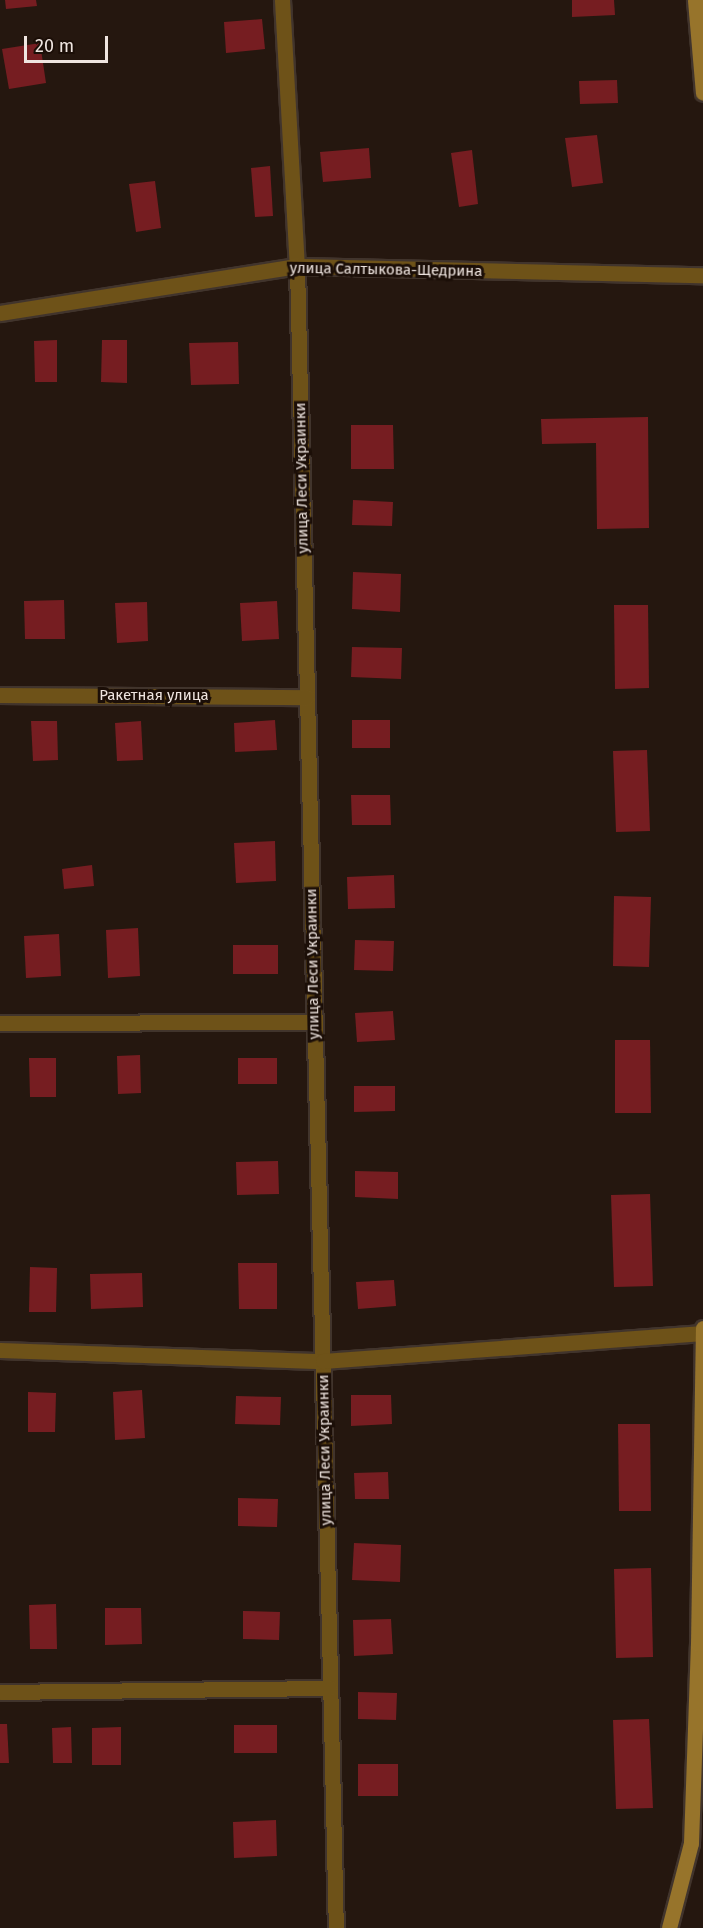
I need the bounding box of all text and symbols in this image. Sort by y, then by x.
scale bar [27,24,111,62]
text: 20 m [35,35,74,57]
street label: улица Салтыкова-Щедрина [290,259,482,281]
street label: улица Леси Украинки [292,402,312,554]
street label: Ракетная улица [99,687,209,705]
street label: улица Леси Украинки [303,888,323,1040]
street label: улица Леси Украинки [315,1374,335,1526]

